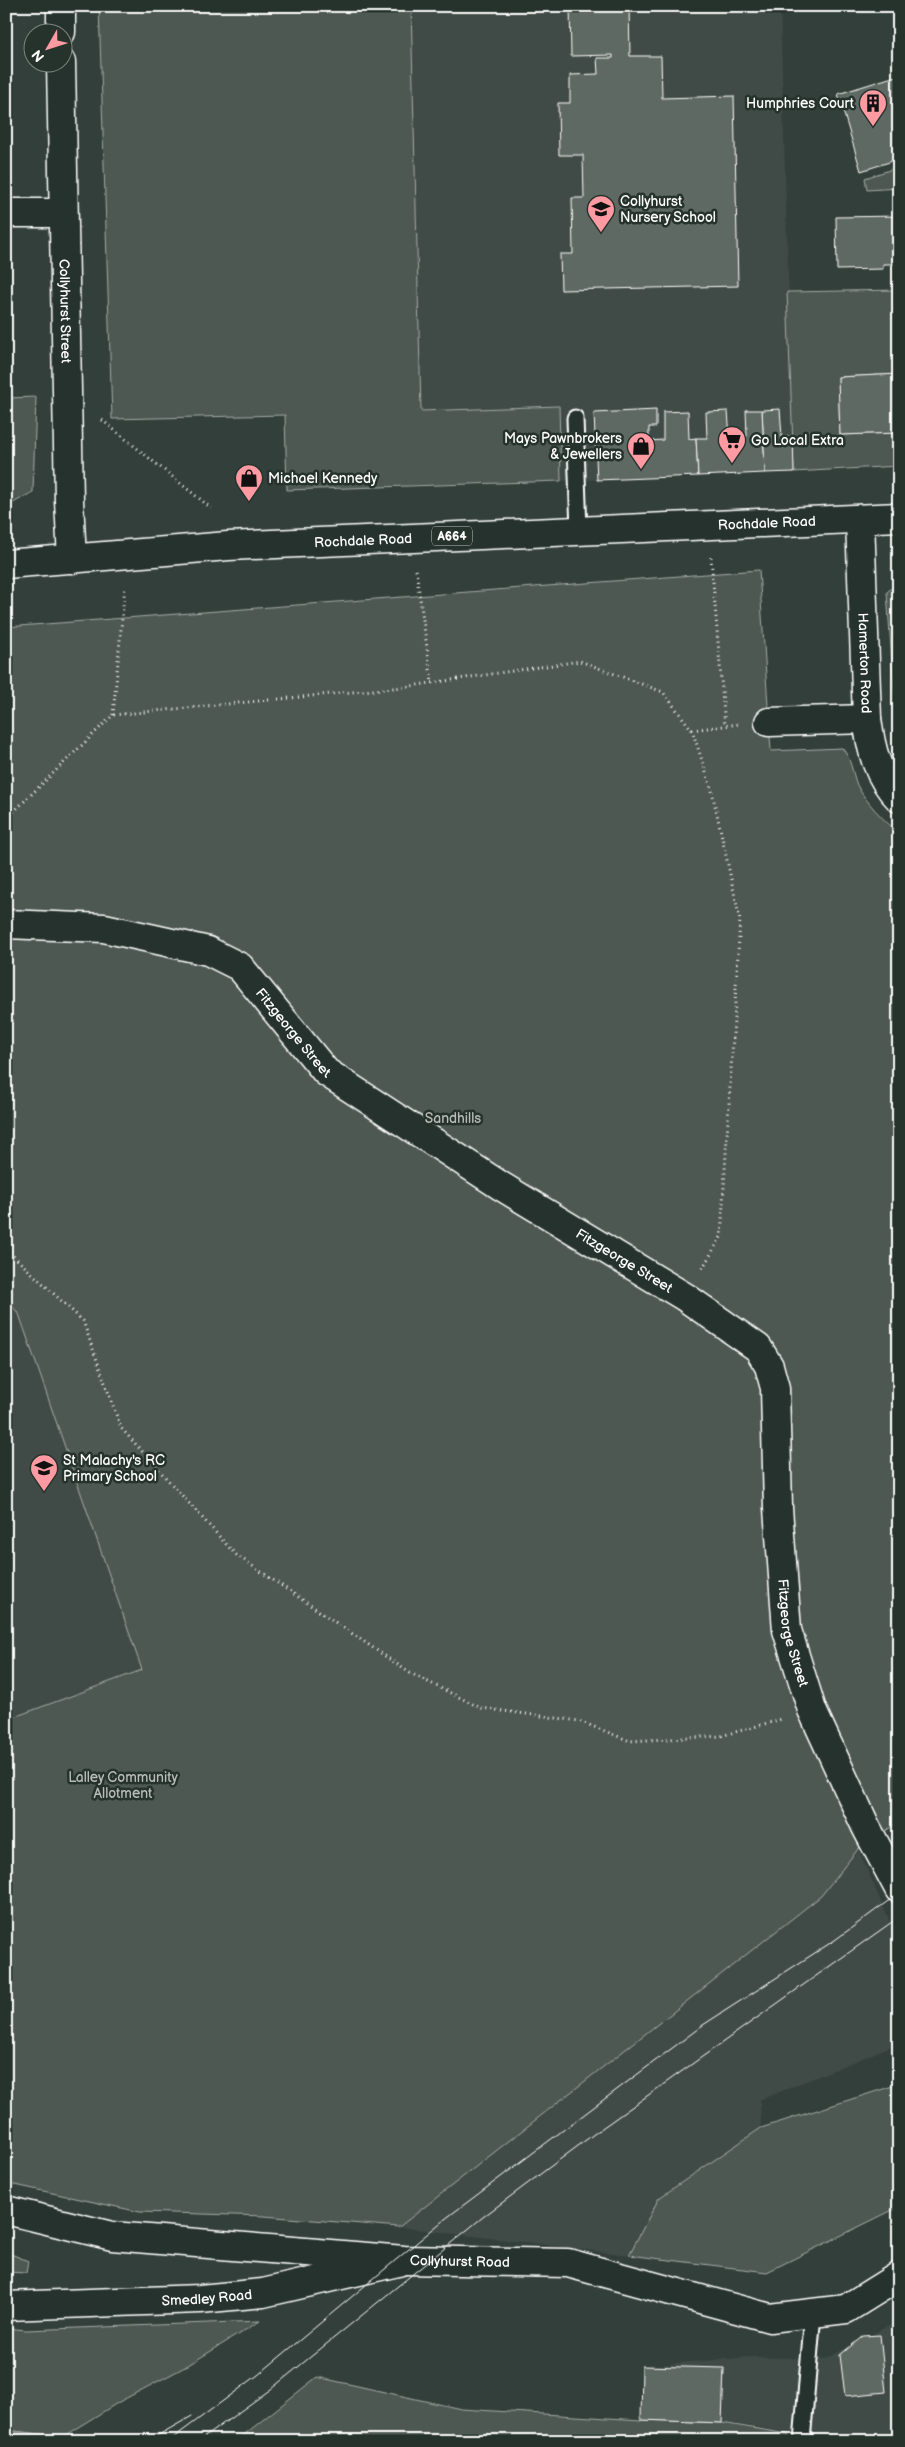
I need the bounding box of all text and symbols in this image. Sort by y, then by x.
north arrow [22,22,72,72]
text: N [28,46,48,65]
building icon: Humphries Court [858,88,888,127]
place label: Humphries Court [746,95,855,112]
place label: Collyhurst Nursery School [620,193,716,226]
school or university icon: Collyhurst Nursery School [586,194,616,233]
street label: Collyhurst Street [56,259,75,364]
supermarket icon: Go Local Extra [717,425,747,464]
place label: Mays Pawnbrokers & Jewellers [504,430,622,463]
shop icon: Mays Pawnbrokers & Jewellers [626,431,656,470]
place label: Go Local Extra [751,432,844,449]
shop icon: Michael Kennedy [234,463,264,502]
place label: Michael Kennedy [268,470,378,487]
street label: Rochdale Road [717,513,816,534]
road number: A664 [432,526,472,546]
street label: Rochdale Road [314,530,413,551]
street label: Hamerton Road [854,612,875,714]
street label: Fitzgeorge Street [252,985,334,1082]
park label: Sandhills [425,1110,481,1127]
street label: Fitzgeorge Street [573,1225,676,1297]
place label: St Malachy's RC Primary School [63,1452,165,1485]
school or university icon: St Malachy's RC Primary School [29,1453,59,1492]
street label: Fitzgeorge Street [774,1578,812,1690]
park label: Lalley Community Allotment [68,1769,178,1802]
street label: Collyhurst Road [410,2252,510,2271]
street label: Smedley Road [161,2286,253,2309]

